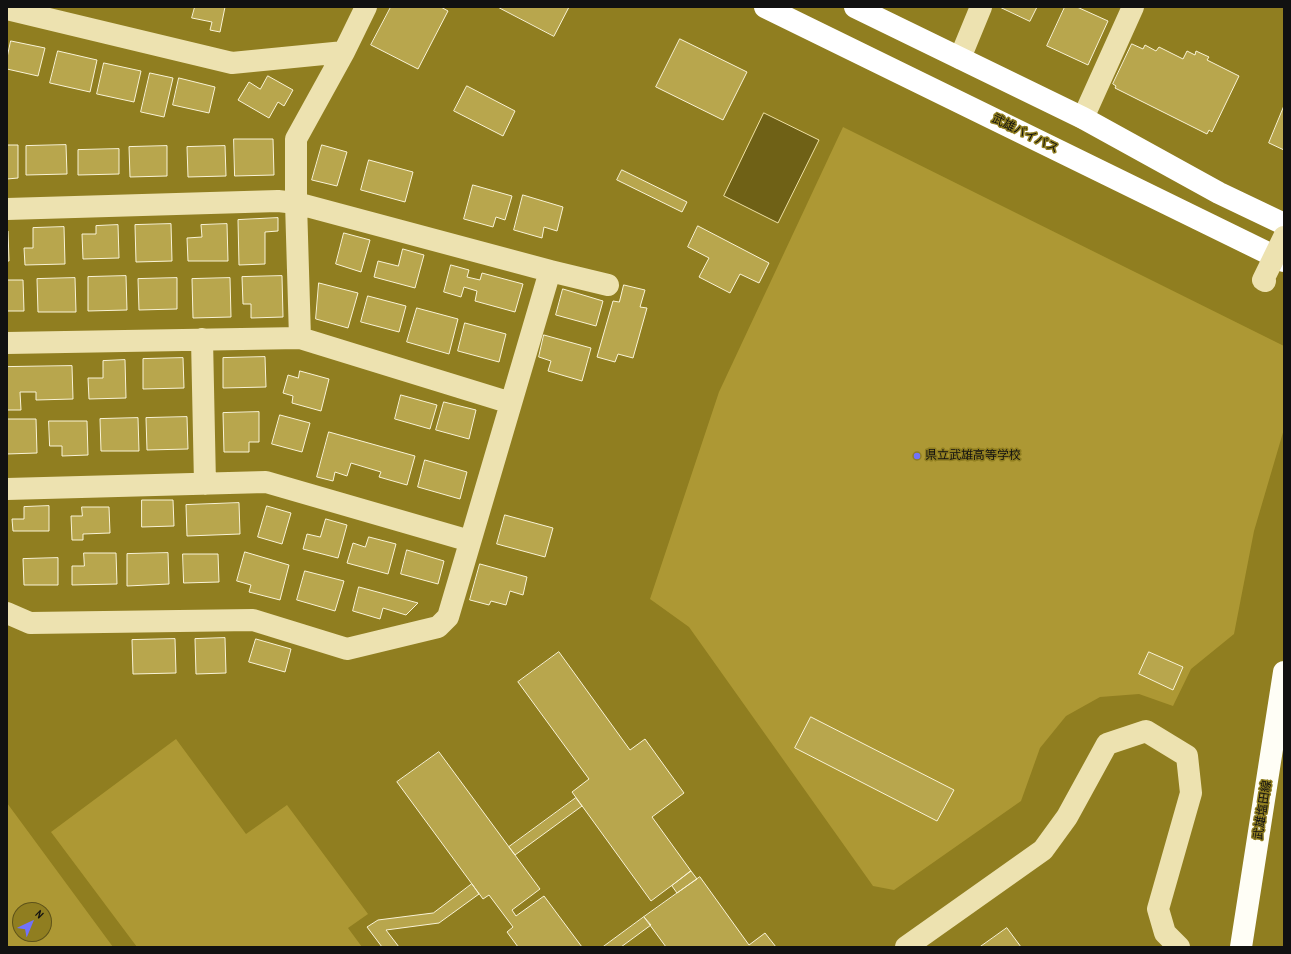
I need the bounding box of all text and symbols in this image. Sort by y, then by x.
street label: 武雄バイパス [989,112,1061,156]
place label: 県立武雄高等学校 [925,449,1021,463]
marker: 県立武雄高等学校 [912,451,922,461]
street label: 武雄塩田線 [1251,779,1275,841]
north arrow [12,902,52,942]
text: N [32,907,47,921]

